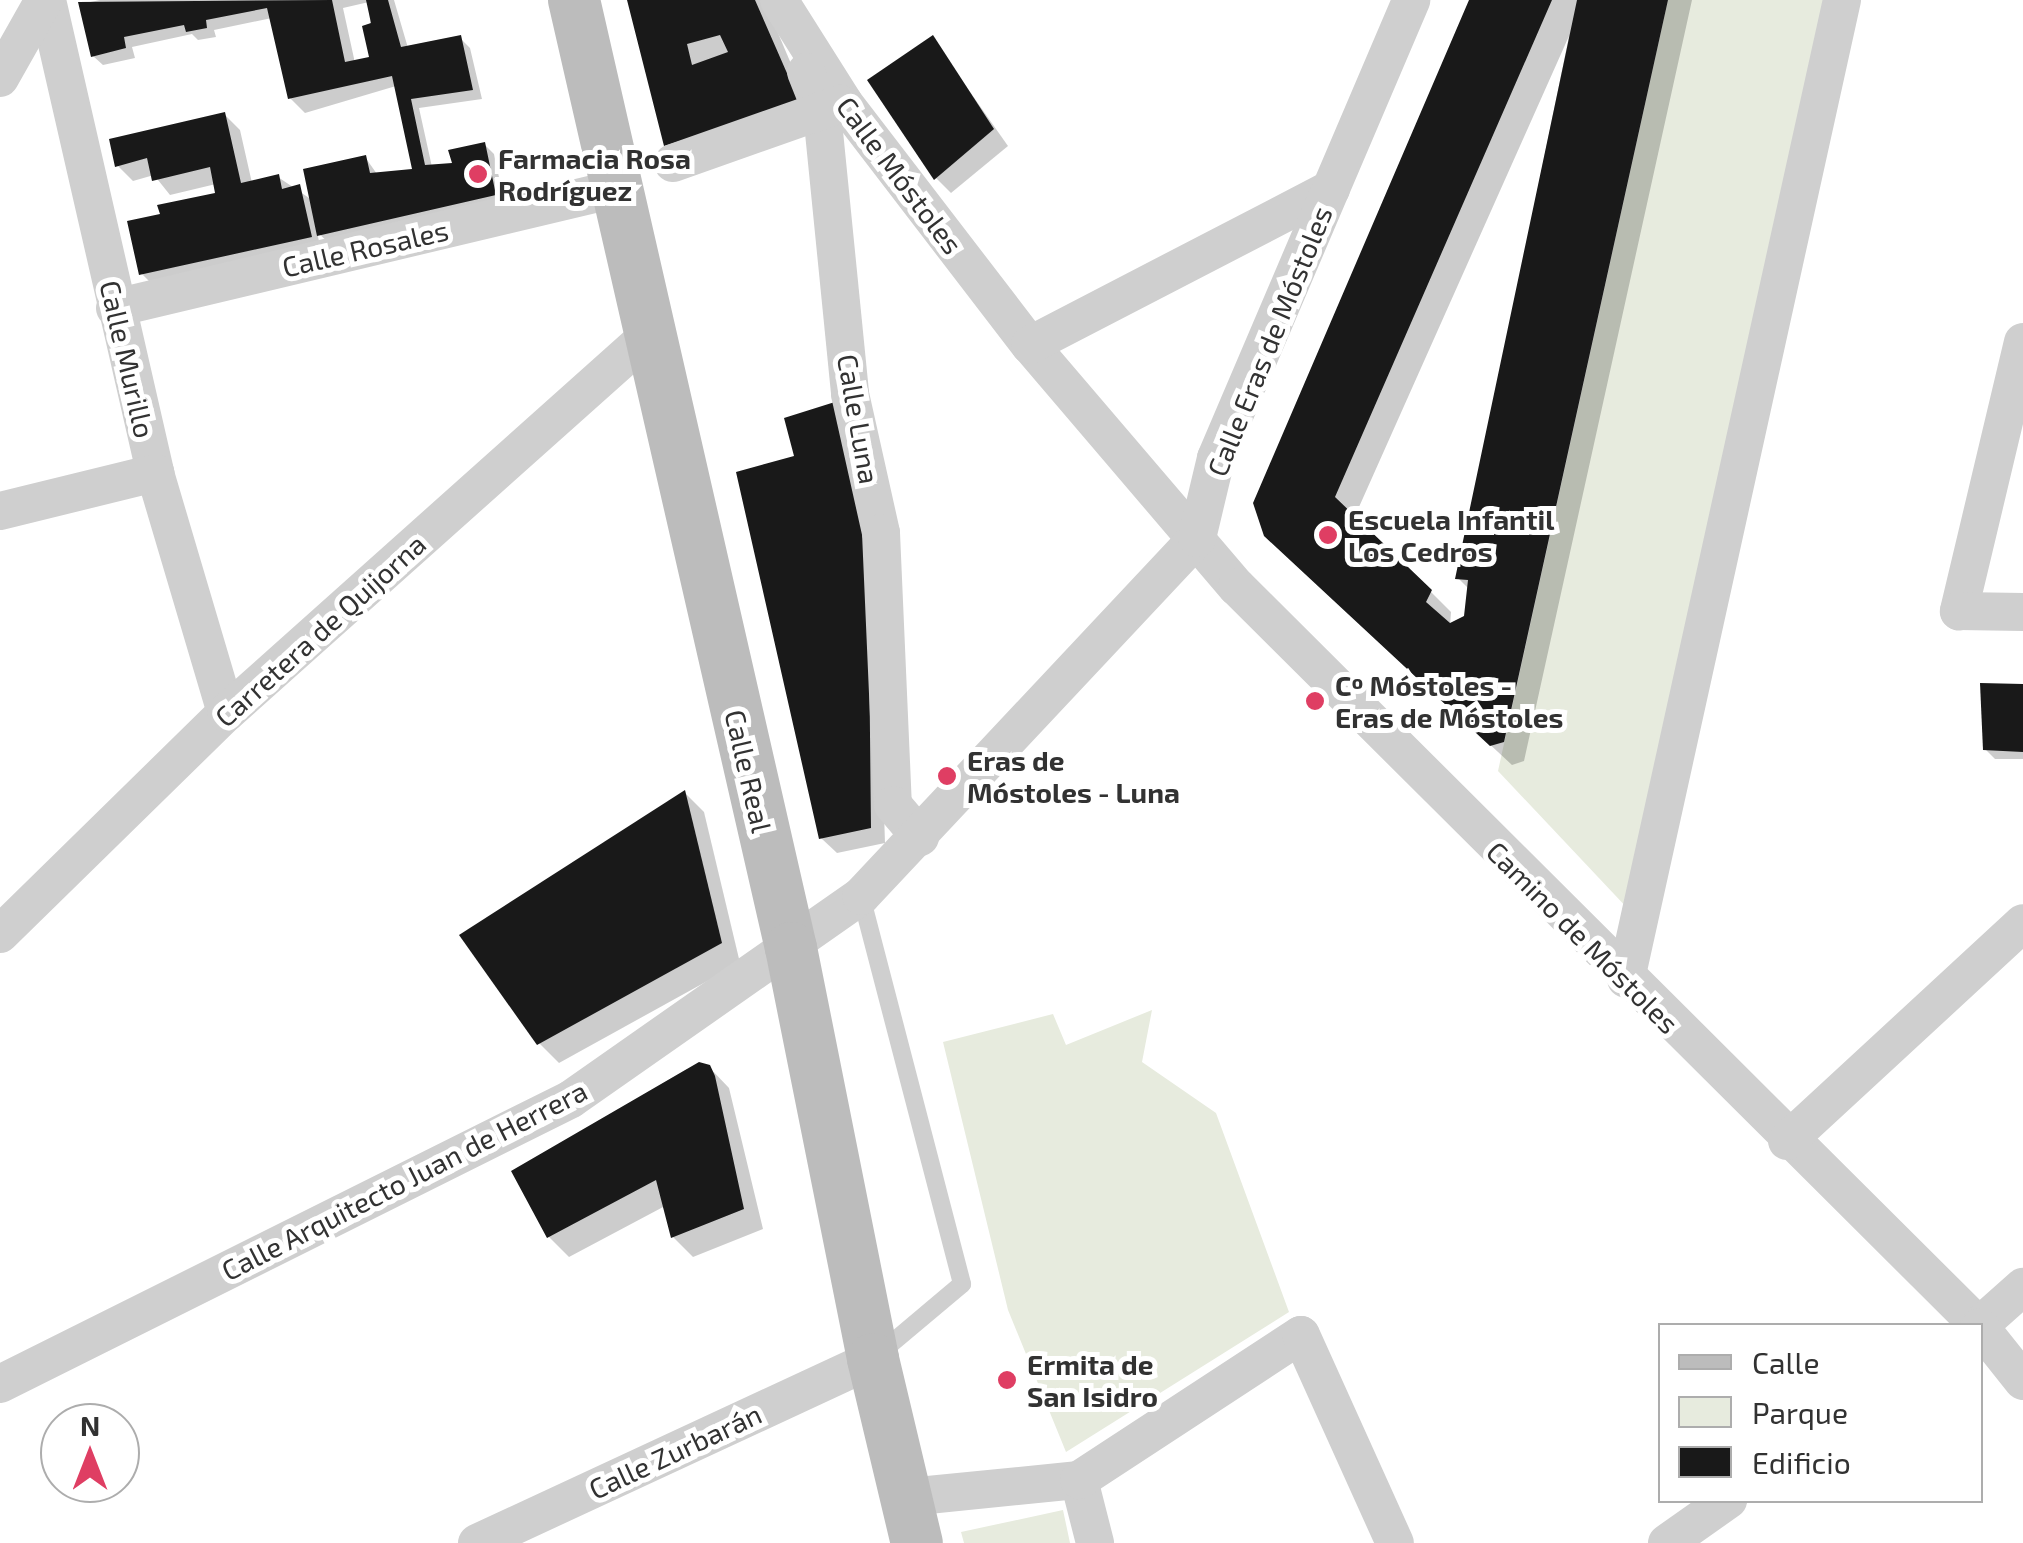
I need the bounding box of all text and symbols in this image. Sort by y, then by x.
street label: Calle Móstoles [830,90,970,260]
place label: Farmacia Rosa Rodríguez [498,141,691,207]
marker: Farmacia Rosa Rodríguez [467,163,489,185]
street label: Calle Eras de Móstoles [1199,201,1339,481]
street label: Calle Rosales [279,213,451,283]
street label: Calle Murillo [94,277,162,441]
street label: Calle Luna [831,351,887,487]
place label: Escuela Infantil Los Cedros [1348,502,1554,568]
marker: Escuela Infantil Los Cedros [1317,524,1339,546]
street label: Carretera de Quijorna [208,527,432,733]
place label: Cº Móstoles - Eras de Móstoles [1335,668,1563,734]
marker: Cº Móstoles - Eras de Móstoles [1304,690,1326,712]
street label: Calle Real [719,706,779,836]
place label: Eras de Móstoles - Luna [967,743,1180,809]
marker: Eras de Móstoles - Luna [936,765,958,787]
street label: Camino de Móstoles [1480,834,1686,1040]
street label: Calle Arquitecto Juan de Herrera [215,1073,593,1287]
legend [1658,1323,1983,1503]
text: Calle [1752,1344,1820,1380]
place label: Ermita de San Isidro [1027,1347,1158,1413]
marker: Ermita de San Isidro [996,1369,1018,1391]
text: Parque [1752,1394,1848,1430]
street label: Calle Zurbarán [583,1396,767,1506]
north arrow [40,1403,140,1503]
text: N [80,1408,100,1442]
text: Edificio [1752,1444,1851,1480]

